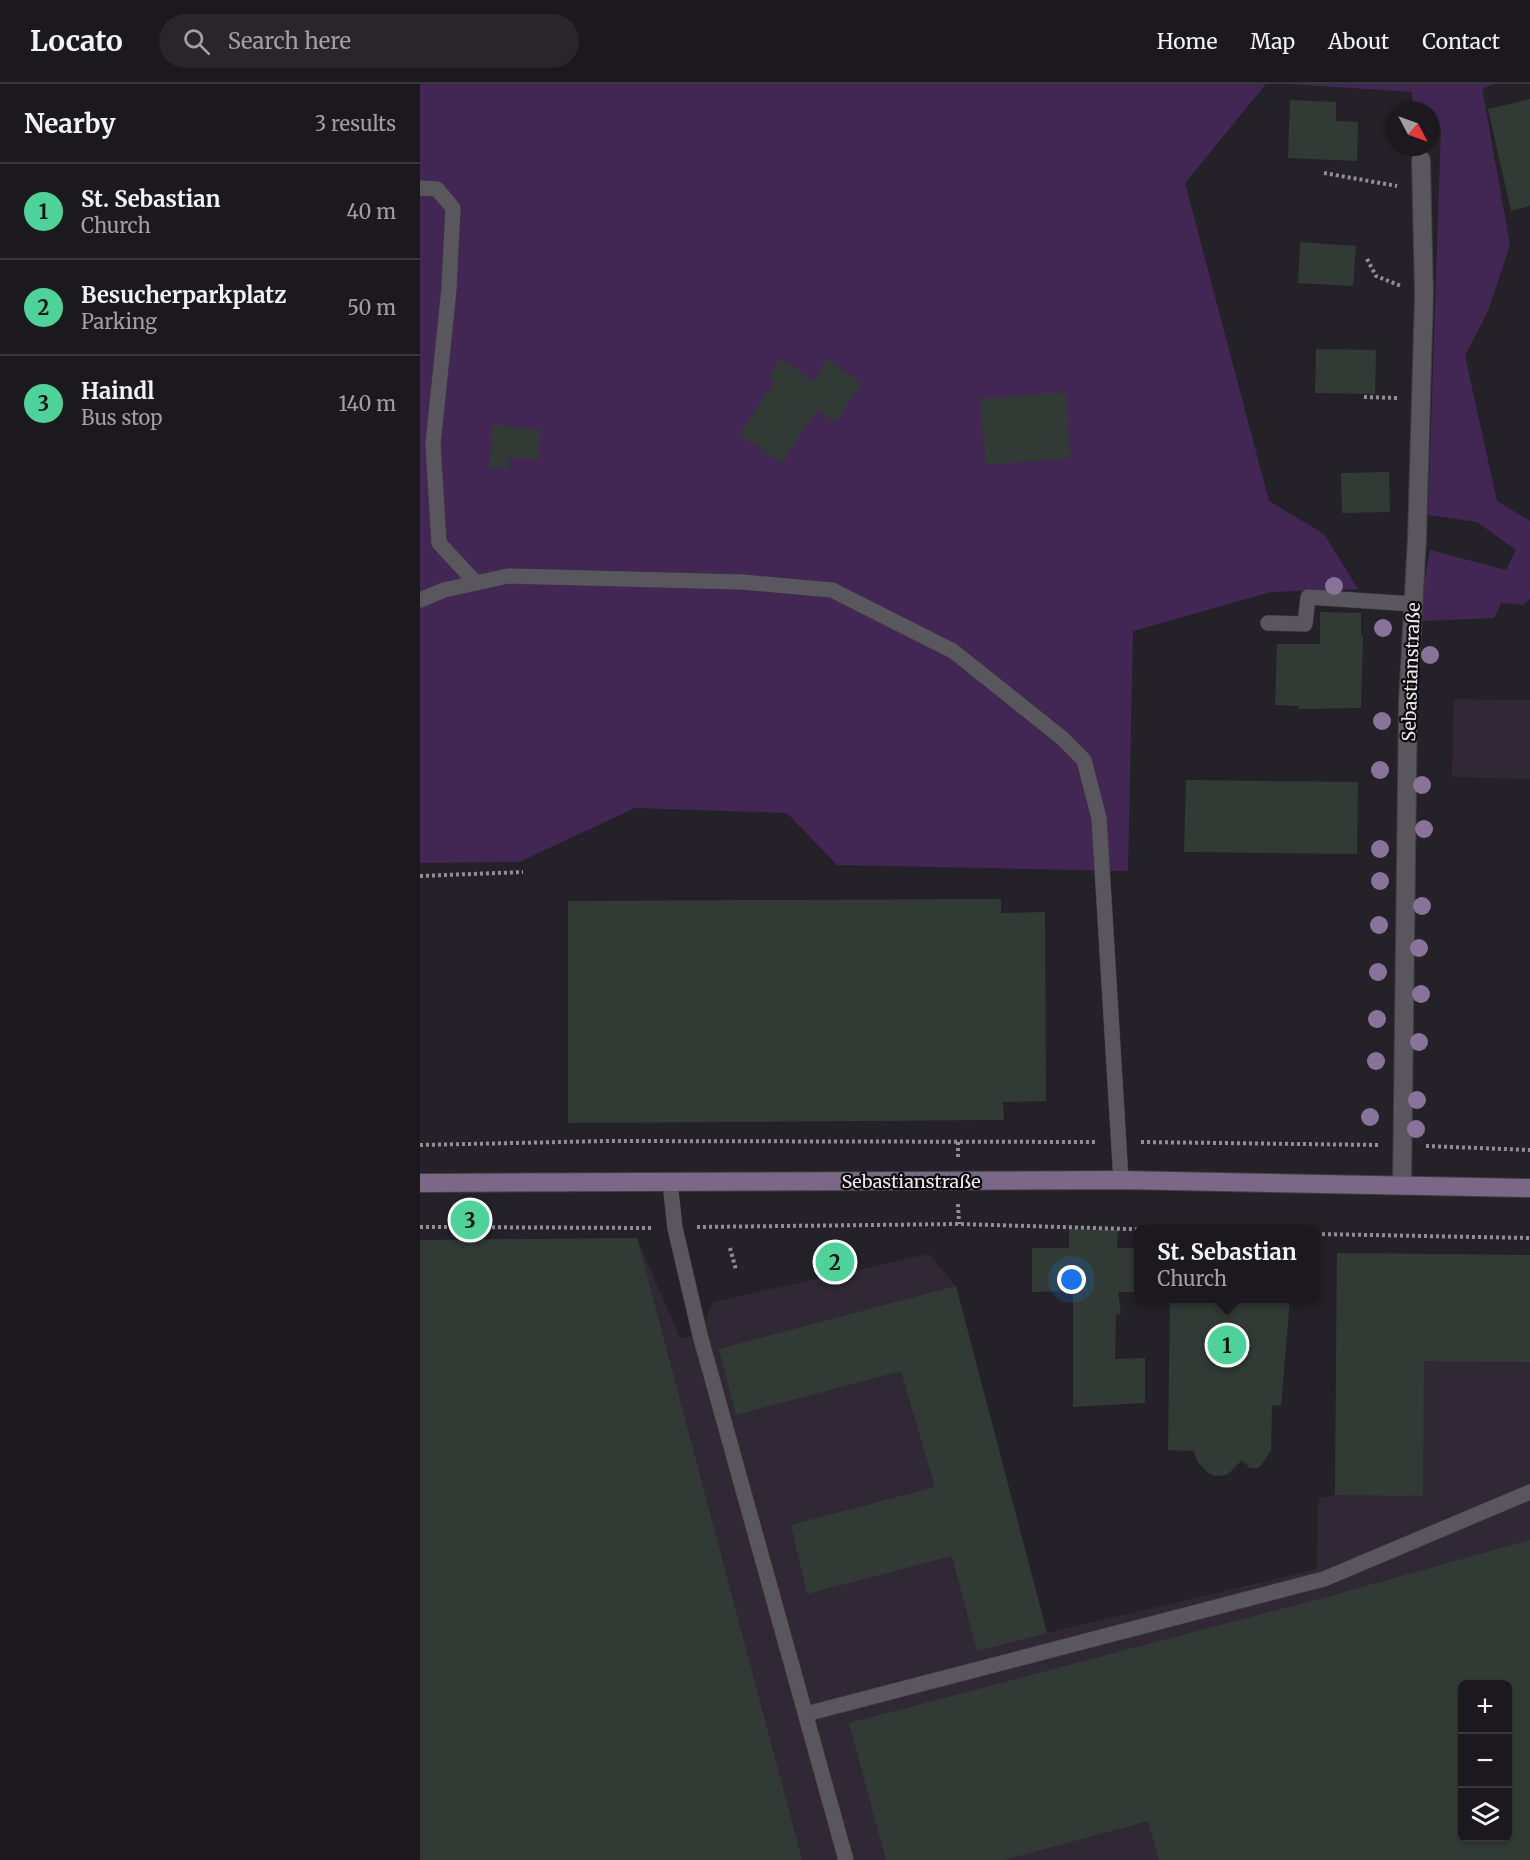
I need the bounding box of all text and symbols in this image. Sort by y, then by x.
search box [159,14,579,68]
text: Locato [30,23,123,59]
icon: search [180,25,213,58]
text: Search here [228,27,351,55]
text: Home [1157,28,1217,55]
text: Map [1250,28,1295,55]
text: About [1328,28,1389,55]
text: Contact [1422,28,1500,55]
north arrow [1386,102,1440,156]
text: Nearby [24,107,116,140]
text: 3 results [315,111,396,136]
text: St. Sebastian [81,185,220,213]
text: 1 [39,199,48,224]
text: 40 m [346,199,396,224]
text: Church [81,213,151,238]
text: Besucherparkplatz [81,281,286,309]
text: 2 [38,295,49,320]
text: 50 m [347,295,396,320]
text: Parking [81,309,157,334]
text: Haindl [81,377,154,405]
text: 3 [38,391,49,416]
text: 140 m [339,391,396,416]
text: Bus stop [81,405,163,430]
street label: Sebastianstraße [1397,602,1425,742]
street label: Sebastianstraße [841,1170,981,1193]
pin: 3 [451,1198,490,1242]
popup [1134,1225,1320,1303]
text: St. Sebastian [1157,1238,1297,1266]
pin: 2 [816,1240,854,1284]
your location [1057,1265,1086,1294]
text: Church [1157,1266,1227,1291]
pin: 1 [1208,1322,1246,1368]
map controls [1458,1680,1512,1842]
button: + [1458,1680,1512,1734]
button: − [1458,1734,1512,1788]
button: layers [1458,1788,1512,1842]

